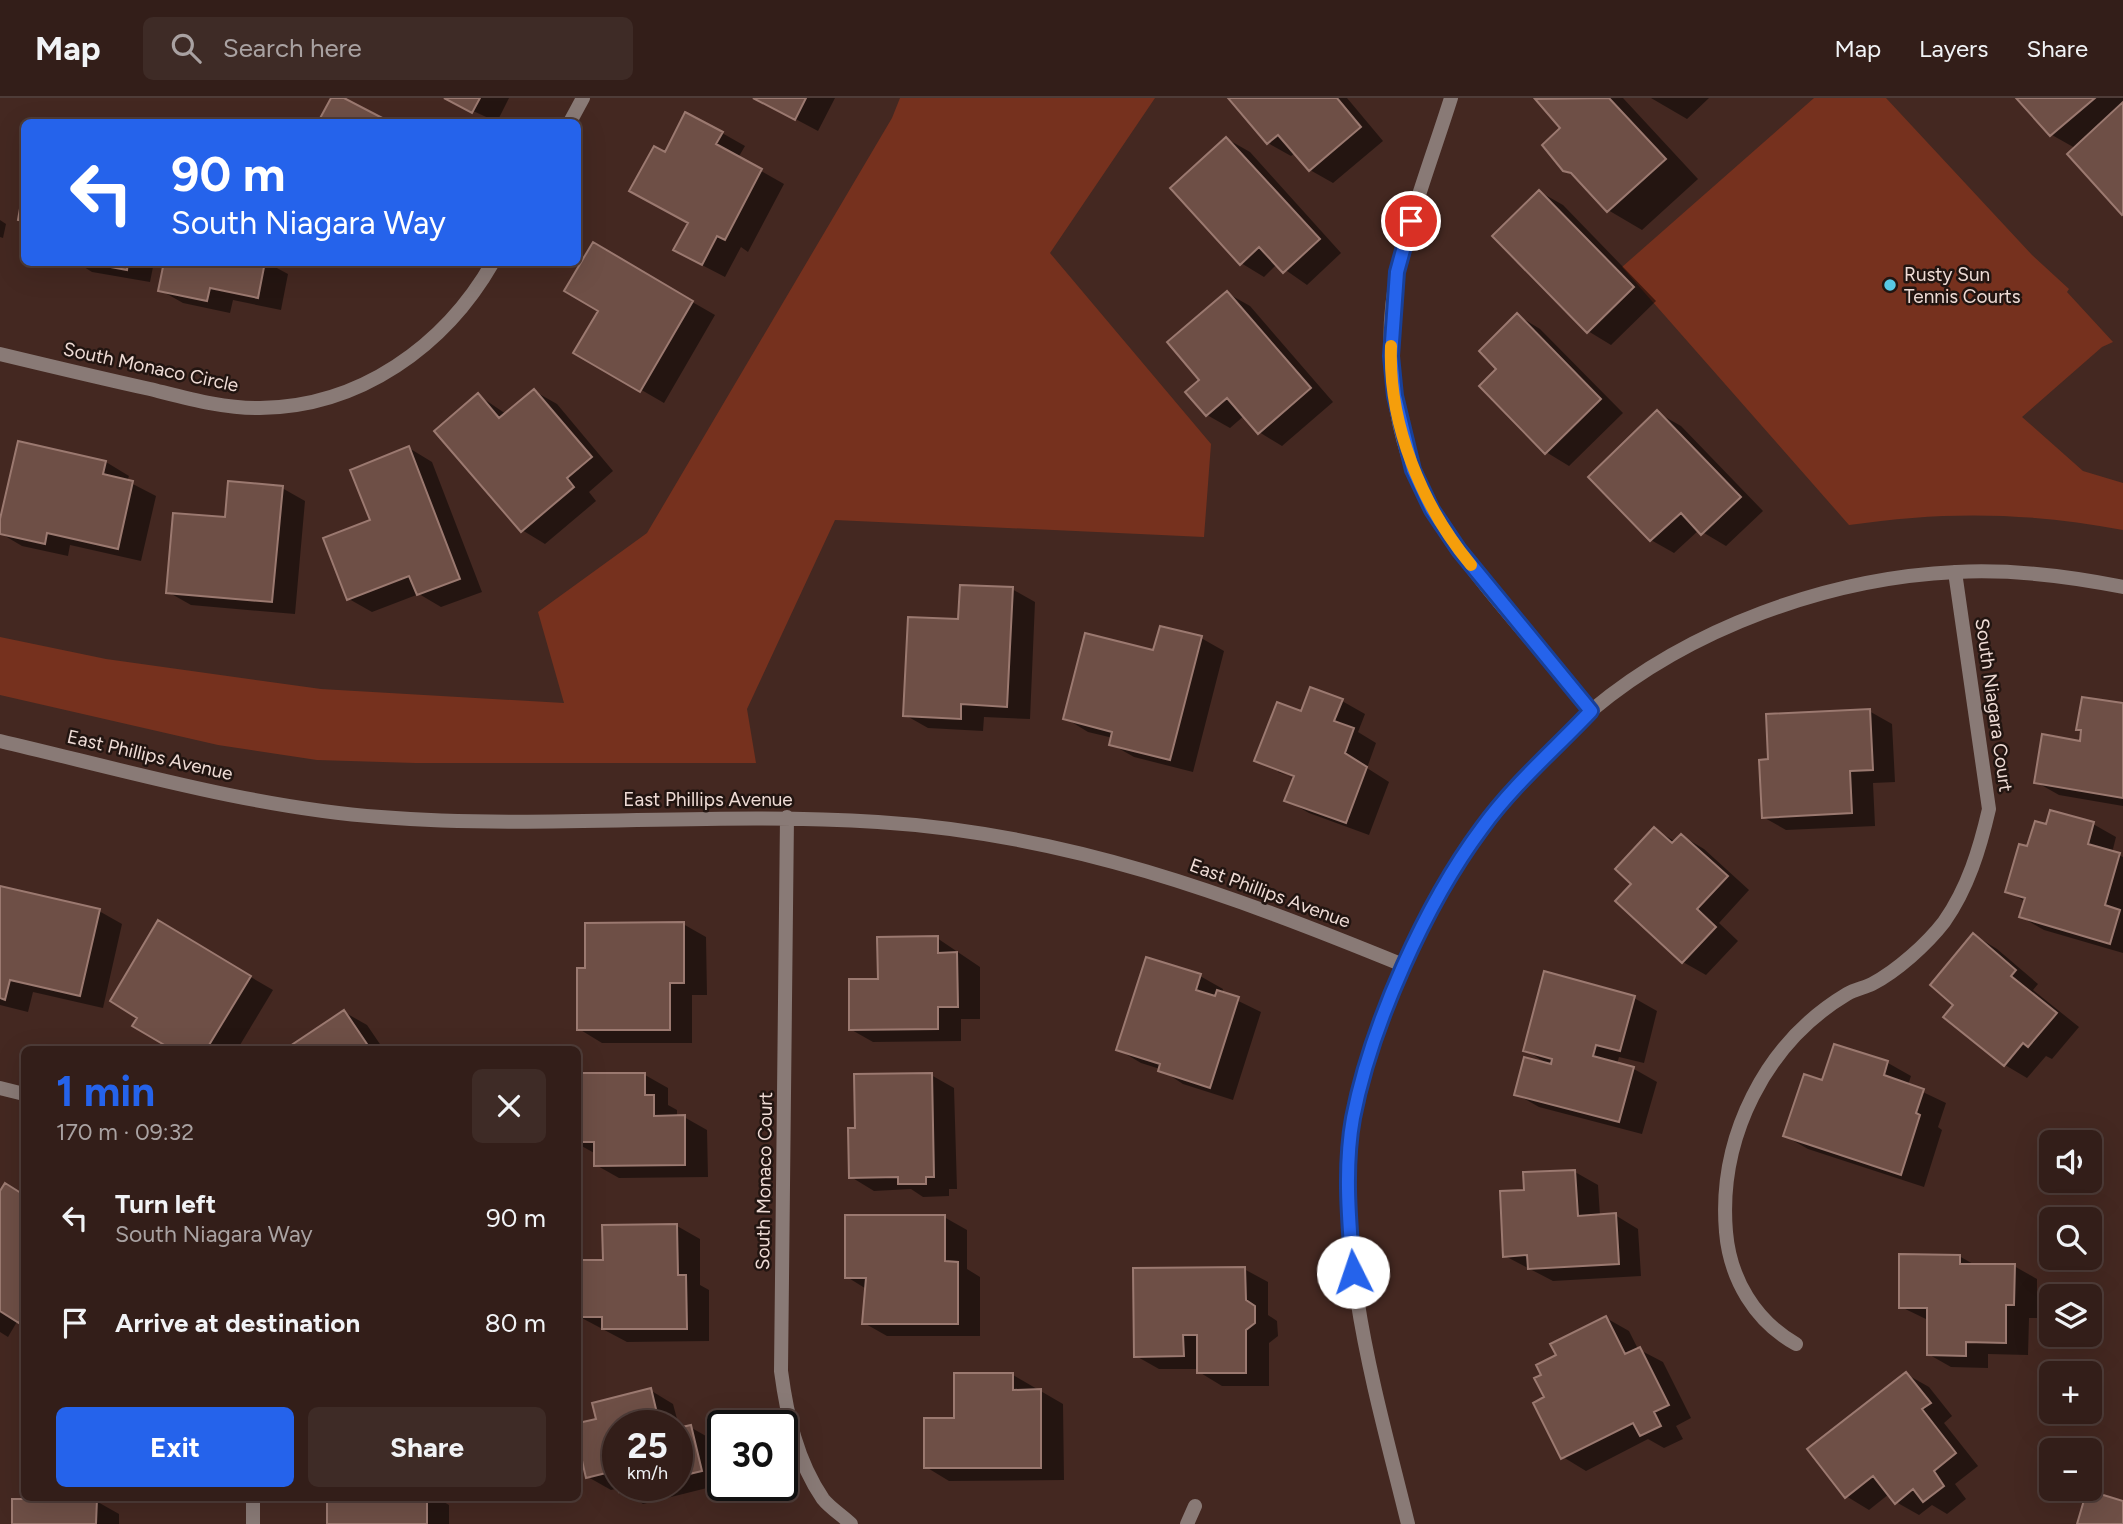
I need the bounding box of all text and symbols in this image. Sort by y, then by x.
search box [143,17,633,80]
text: Map [35,29,101,68]
icon: search [167,29,205,67]
text: Search here [223,32,362,64]
text: Map [1834,34,1881,63]
text: Layers [1919,34,1988,63]
text: Share [2026,34,2088,63]
text: 90 m [171,144,286,203]
icon: left [56,147,147,238]
pin [1381,191,1441,251]
icon: arrive [1392,202,1430,240]
text: South Niagara Way [171,204,446,242]
place label: Rusty Sun Tennis Courts [1904,263,2021,308]
marker: Rusty Sun Tennis Courts [1882,277,1898,293]
street label: South Monaco Circle [61,337,241,397]
street label: South Niagara Court [1970,617,2018,793]
street label: East Phillips Avenue [65,725,235,785]
street label: East Phillips Avenue [623,788,793,811]
street label: East Phillips Avenue [1186,853,1354,933]
text: 1 min [56,1066,155,1117]
button: close [472,1069,546,1143]
street label: South Monaco Court [751,1092,777,1270]
text: 170 m · 09:32 [56,1118,194,1146]
map controls [2039,1130,2102,1501]
button: sound [2039,1130,2102,1193]
text: Turn left [115,1188,216,1220]
icon: left [56,1199,94,1237]
text: 90 m [486,1202,546,1234]
button: search [2039,1207,2102,1270]
text: South Niagara Way [115,1220,313,1248]
position arrow [1316,1235,1390,1309]
button: layers [2039,1284,2102,1347]
icon: arrive [56,1304,94,1342]
text: Arrive at destination [115,1307,360,1339]
text: 80 m [485,1307,546,1339]
button: + [2039,1361,2102,1424]
button: Exit [56,1407,294,1487]
button: Share [308,1407,546,1487]
speed limit sign: 30 [707,1410,798,1501]
text: 25 [627,1425,668,1467]
button: − [2039,1438,2102,1501]
text: km/h [627,1462,668,1484]

